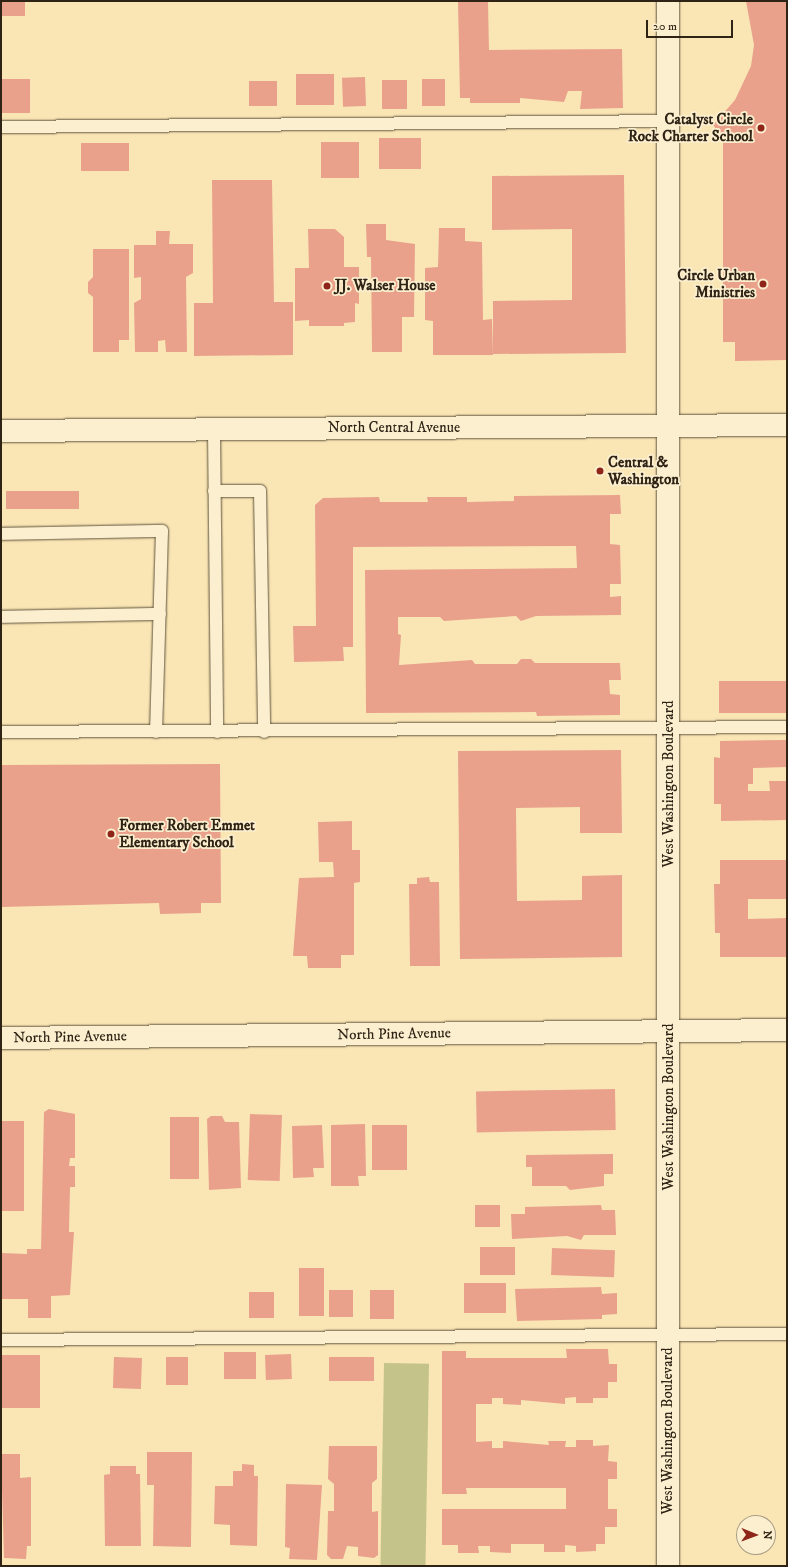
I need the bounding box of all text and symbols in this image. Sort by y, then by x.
scale bar [648,12,735,38]
text: 20 m [653,19,677,34]
place label: Catalyst Circle Rock Charter School [628,110,753,145]
marker: Catalyst Circle Rock Charter School [756,123,766,133]
place label: Circle Urban Ministries [677,266,755,301]
place label: JJ. Walser House [335,277,435,295]
marker: Circle Urban Ministries [758,279,768,289]
marker: JJ. Walser House [322,281,332,291]
street label: North Central Avenue [328,419,460,437]
place label: Central & Washington [608,453,679,488]
marker: Central & Washington [595,466,605,476]
street label: West Washington Boulevard [660,700,678,868]
place label: Former Robert Emmet Elementary School [119,816,255,851]
marker: Former Robert Emmet Elementary School [106,829,116,839]
street label: West Washington Boulevard [660,1023,678,1191]
street label: North Pine Avenue [337,1024,451,1044]
street label: North Pine Avenue [13,1027,127,1047]
street label: West Washington Boulevard [659,1347,677,1515]
north arrow [736,1515,776,1555]
text: N [760,1531,774,1540]

